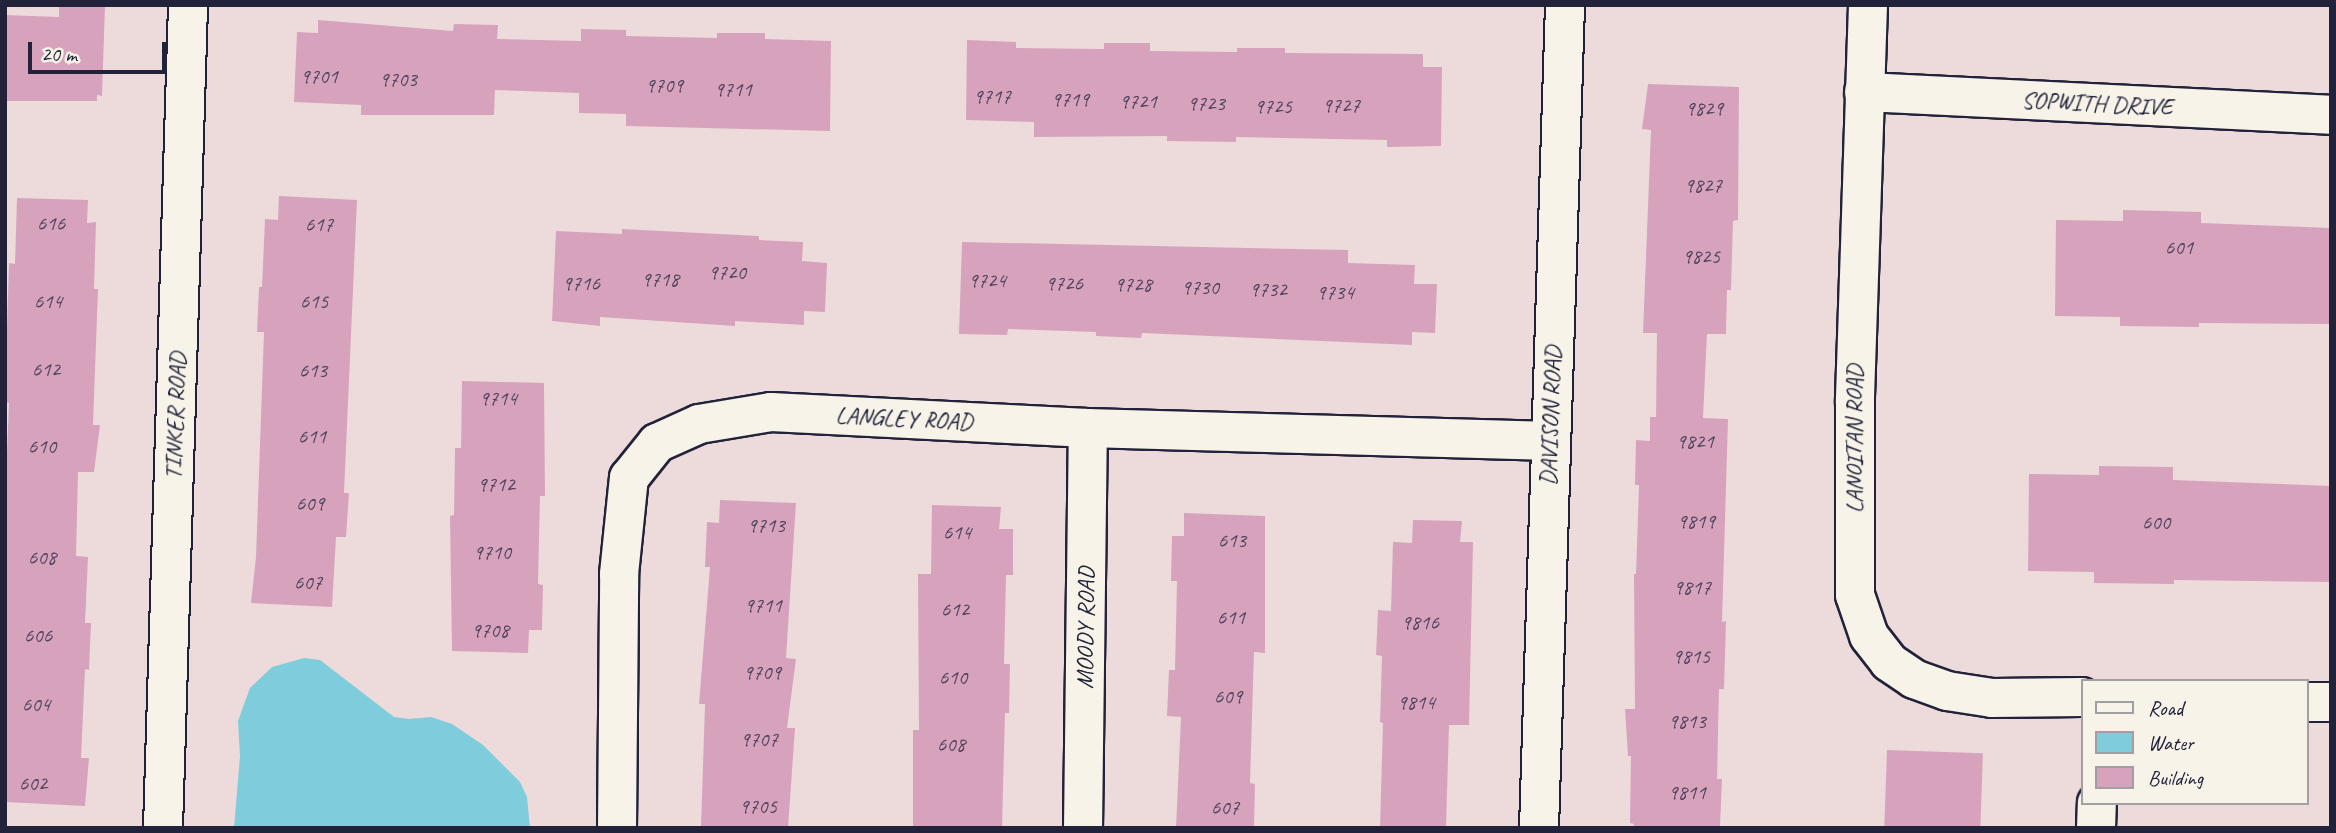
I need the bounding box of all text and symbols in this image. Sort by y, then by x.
scale bar [32,28,170,72]
text: 20 m [41,41,77,67]
house number: 9701 [300,63,338,89]
house number: 9703 [379,66,417,92]
house number: 9709 [645,72,683,98]
house number: 9711 [714,76,752,102]
house number: 9717 [973,83,1011,109]
house number: 9719 [1051,86,1089,112]
street label: SOPWITH DRIVE [2021,86,2173,122]
house number: 9721 [1119,88,1157,114]
house number: 9723 [1187,90,1225,116]
house number: 9727 [1322,92,1360,118]
house number: 9725 [1254,93,1292,119]
house number: 9829 [1685,95,1723,121]
house number: 9827 [1684,172,1722,198]
house number: 616 [37,210,65,236]
house number: 617 [305,211,333,237]
house number: 601 [2165,234,2193,260]
house number: 9825 [1682,243,1720,269]
house number: 9720 [708,259,746,285]
house number: 9718 [641,266,679,292]
house number: 9724 [968,267,1006,293]
house number: 9716 [562,270,600,296]
house number: 9726 [1045,270,1083,296]
house number: 9728 [1114,271,1152,297]
house number: 9730 [1181,274,1219,300]
house number: 9732 [1249,276,1287,302]
house number: 9734 [1316,279,1354,305]
house number: 614 [34,288,62,314]
house number: 615 [300,288,328,314]
street label: DAVISON ROAD [1534,345,1568,487]
street label: TINKER ROAD [159,351,193,481]
house number: 612 [32,356,60,382]
house number: 613 [299,357,327,383]
street label: LANOITAN ROAD [1841,364,1869,514]
house number: 9714 [479,385,517,411]
street label: LANGLEY ROAD [834,401,974,437]
house number: 611 [298,423,326,449]
house number: 9821 [1676,428,1714,454]
house number: 610 [28,433,56,459]
house number: 9712 [477,471,515,497]
house number: 609 [296,490,324,516]
house number: 9819 [1677,508,1715,534]
house number: 600 [2142,509,2170,535]
house number: 9713 [747,512,785,538]
house number: 614 [943,519,971,545]
house number: 613 [1218,527,1246,553]
house number: 9710 [473,539,511,565]
house number: 608 [28,544,56,570]
street label: MOODY ROAD [1071,567,1101,689]
house number: 607 [294,569,322,595]
house number: 9817 [1673,574,1711,600]
house number: 9711 [744,592,782,618]
house number: 612 [941,596,969,622]
house number: 611 [1217,604,1245,630]
house number: 9816 [1401,609,1439,635]
house number: 9708 [471,617,509,643]
house number: 606 [24,622,52,648]
house number: 9815 [1672,643,1710,669]
house number: 9709 [743,659,781,685]
house number: 610 [939,664,967,690]
legend [2080,679,2308,805]
house number: 609 [1214,683,1242,709]
house number: 9814 [1397,689,1435,715]
house number: 604 [22,691,50,717]
text: Road [2148,695,2183,721]
house number: 9813 [1668,708,1706,734]
house number: 9707 [740,726,778,752]
text: Water [2148,730,2194,756]
house number: 608 [937,731,965,757]
text: Building [2148,765,2203,791]
house number: 602 [19,770,47,796]
house number: 9811 [1668,779,1706,805]
house number: 9705 [739,793,777,819]
house number: 607 [1211,794,1239,820]

